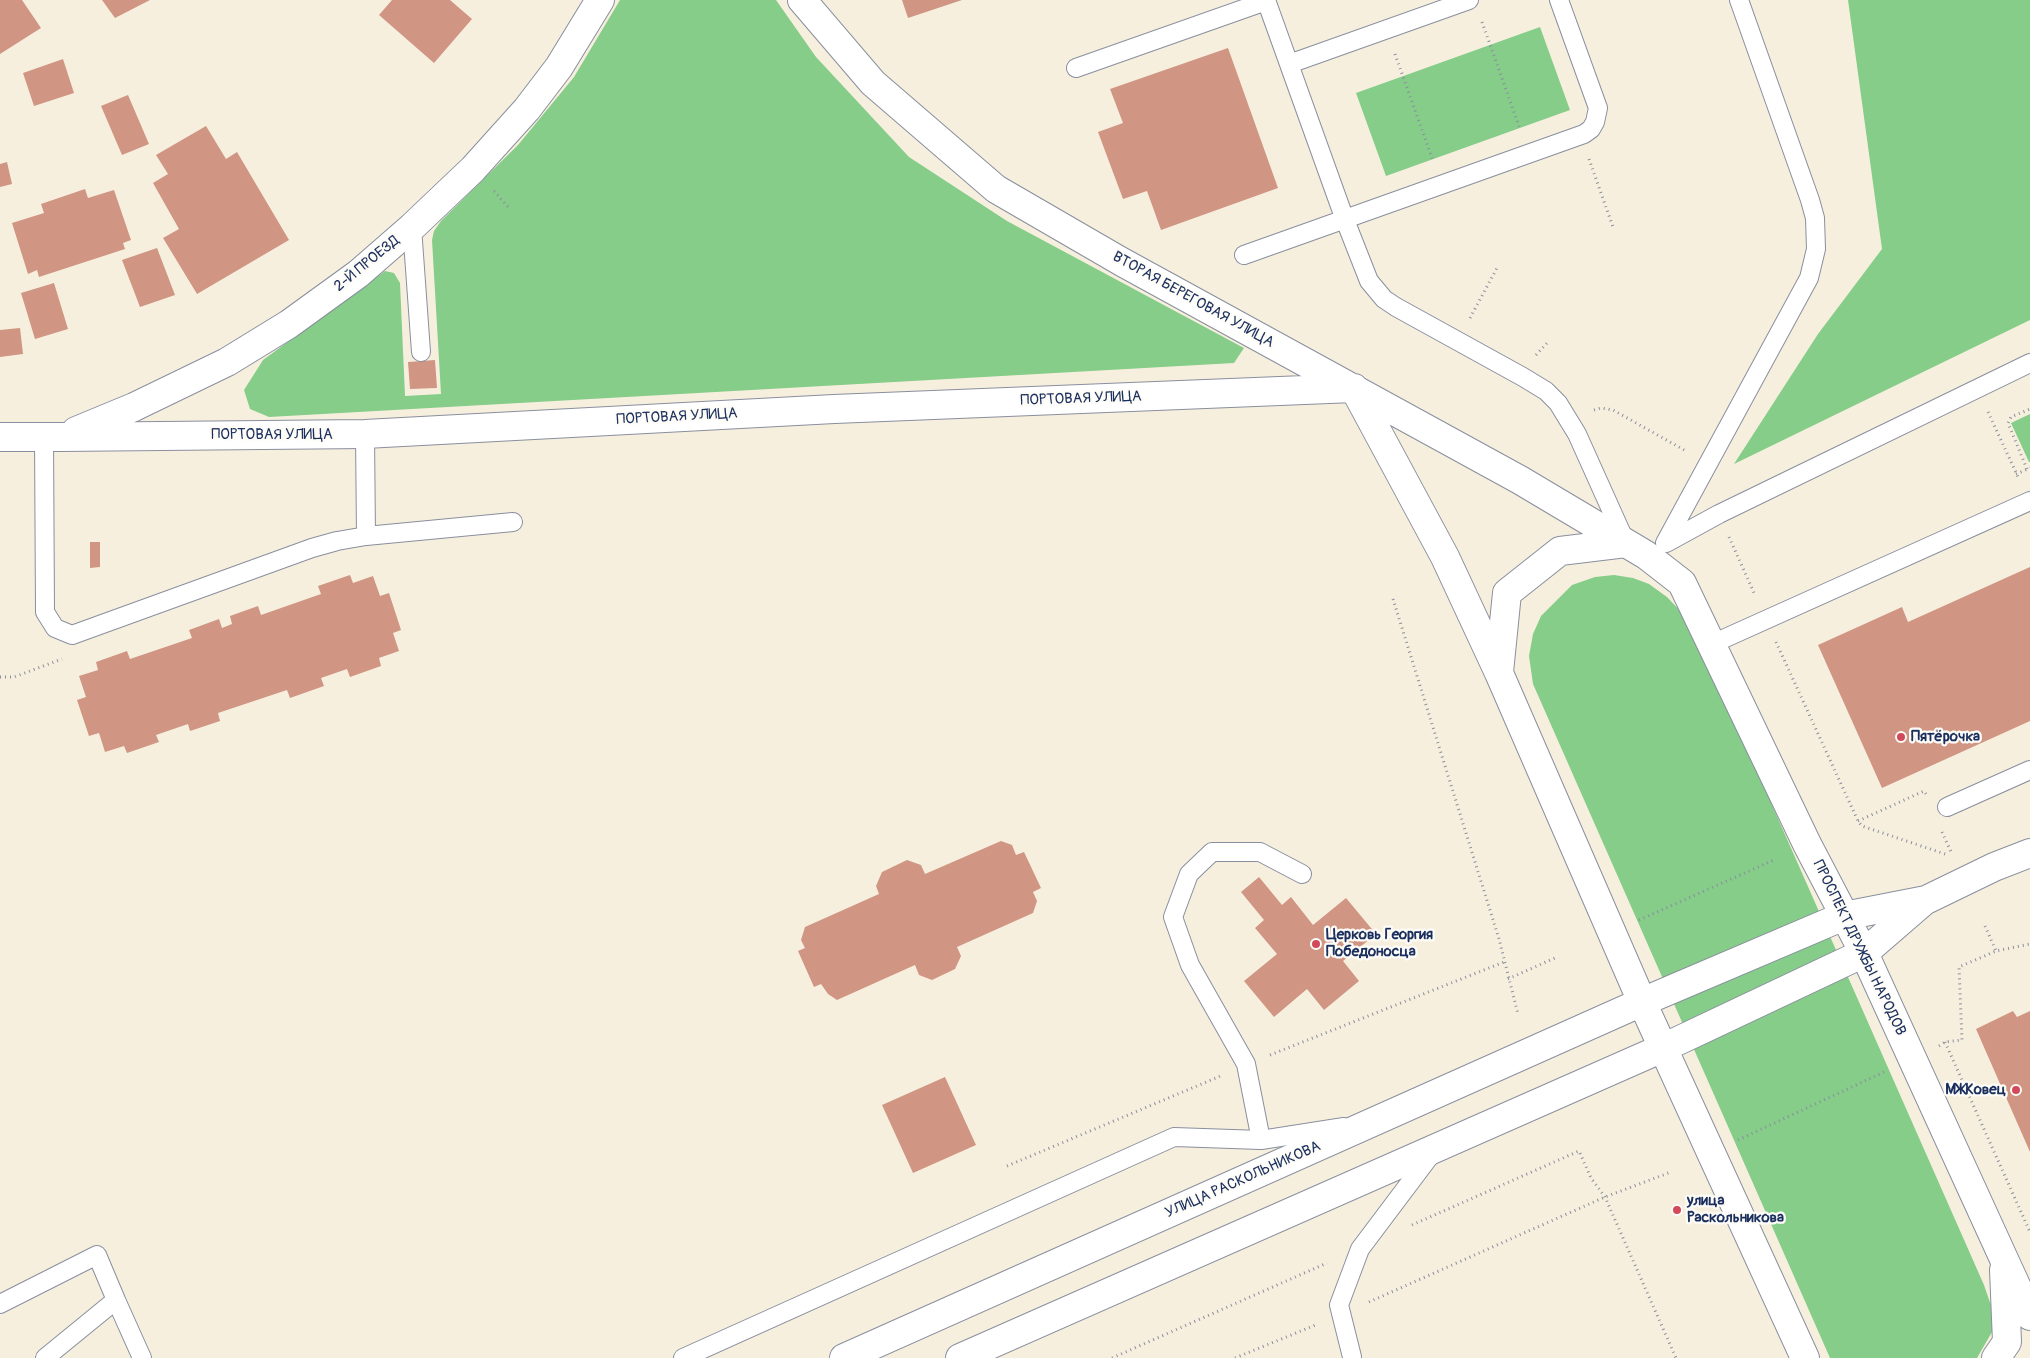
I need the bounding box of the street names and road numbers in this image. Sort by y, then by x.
street label: 2-Й ПРОЕЗД [331,232,403,296]
street label: ВТОРАЯ БЕРЕГОВАЯ УЛИЦА [1109,248,1277,352]
street label: ПОРТОВАЯ УЛИЦА [1020,388,1142,410]
street label: ПОРТОВАЯ УЛИЦА [616,405,738,429]
street label: ПОРТОВАЯ УЛИЦА [211,426,333,444]
street label: ПРОСПЕКТ ДРУЖБЫ НАРОДОВ [1809,857,1909,1039]
street label: УЛИЦА РАСКОЛЬНИКОВА [1163,1138,1323,1222]

